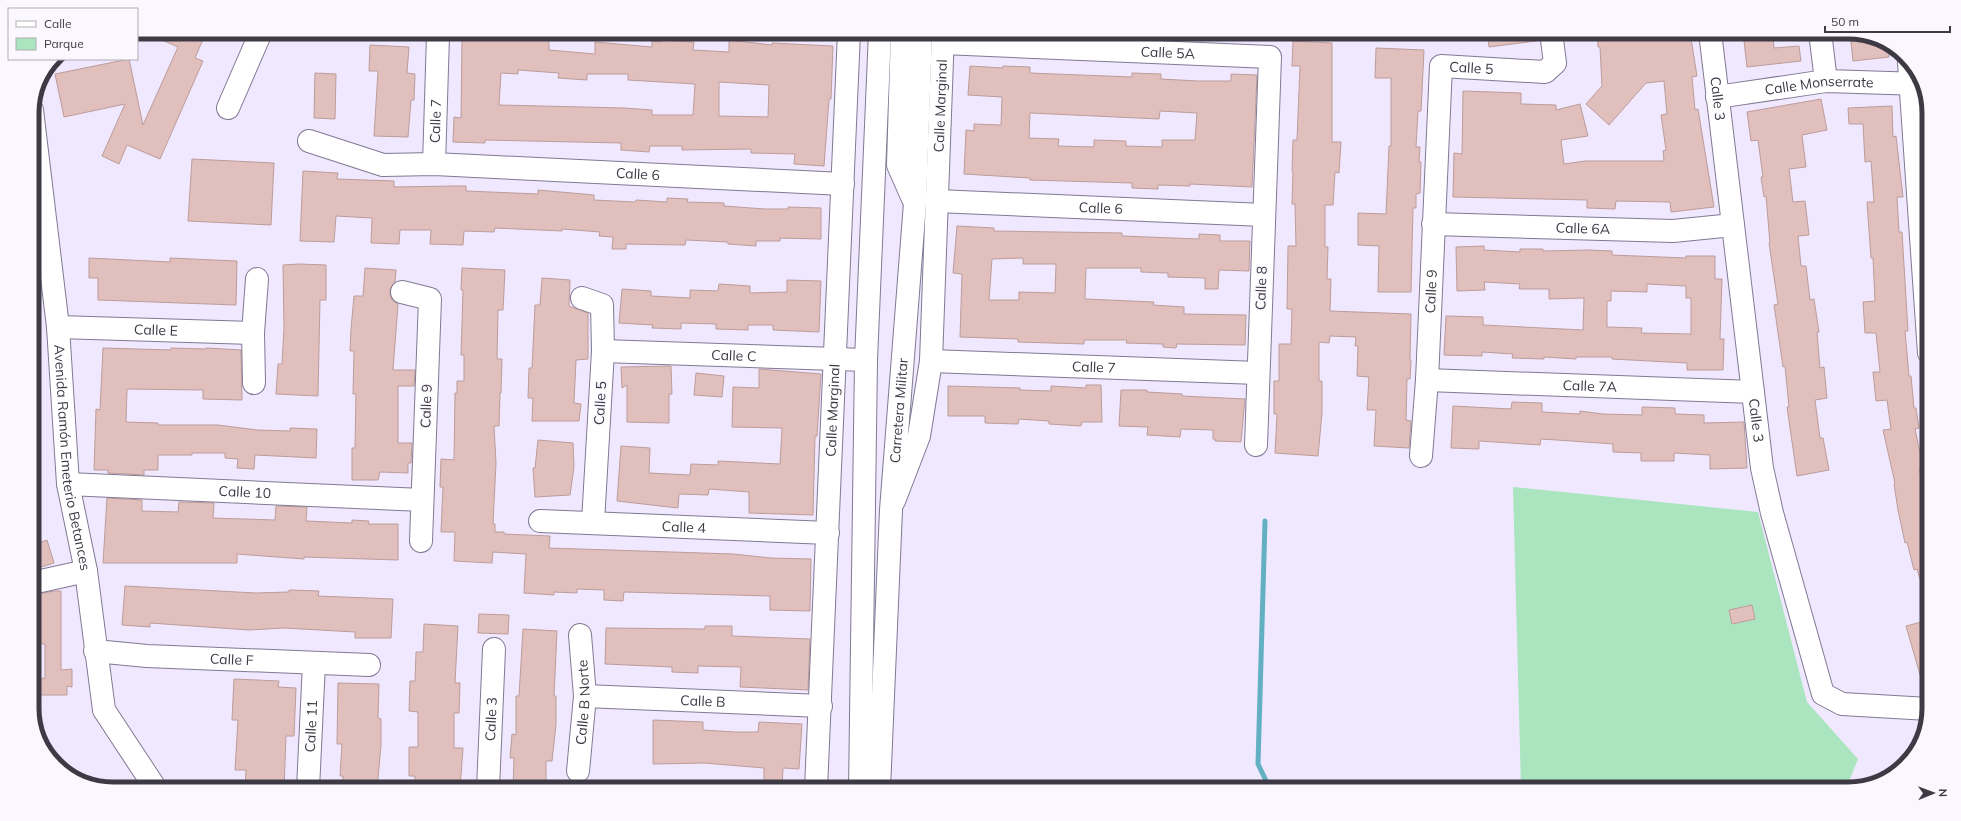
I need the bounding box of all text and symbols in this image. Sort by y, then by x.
legend [8,8,138,60]
scale bar [1825,8,1950,34]
text: 50 m [1831,14,1859,29]
text: Calle [44,16,71,31]
text: Parque [44,36,84,51]
street label: Calle 5A [1140,42,1196,63]
street label: Calle 5 [1449,57,1494,78]
street label: Calle Marginal [930,59,951,153]
street label: Calle Monserrate [1763,72,1874,99]
street label: Calle 3 [1706,76,1729,122]
street label: Calle 7 [426,99,445,143]
street label: Calle 6 [615,164,660,184]
street label: Calle 6 [1078,198,1123,218]
street label: Calle 6A [1555,219,1611,238]
street label: Calle 8 [1251,266,1271,310]
street label: Calle 9 [1421,269,1441,314]
street label: Calle E [134,320,178,340]
street label: Avenida Ramón Emeterio Betances [50,344,95,572]
street label: Calle C [711,346,757,365]
street label: Carretera Militar [886,356,912,464]
street label: Calle 7 [1072,357,1116,377]
street label: Calle Marginal [821,364,844,457]
street label: Calle 7A [1562,376,1618,396]
street label: Calle 5 [590,381,610,425]
street label: Calle 9 [416,384,436,428]
street label: Calle 3 [1745,397,1768,443]
street label: Calle 10 [218,482,271,502]
street label: Calle 4 [661,517,707,537]
street label: Calle F [210,650,254,669]
street label: Calle B Norte [571,659,594,746]
street label: Calle B [680,691,726,711]
street label: Calle 3 [481,697,501,741]
street label: Calle 11 [301,699,321,753]
north arrow [1913,773,1953,813]
text: N [1936,789,1950,797]

